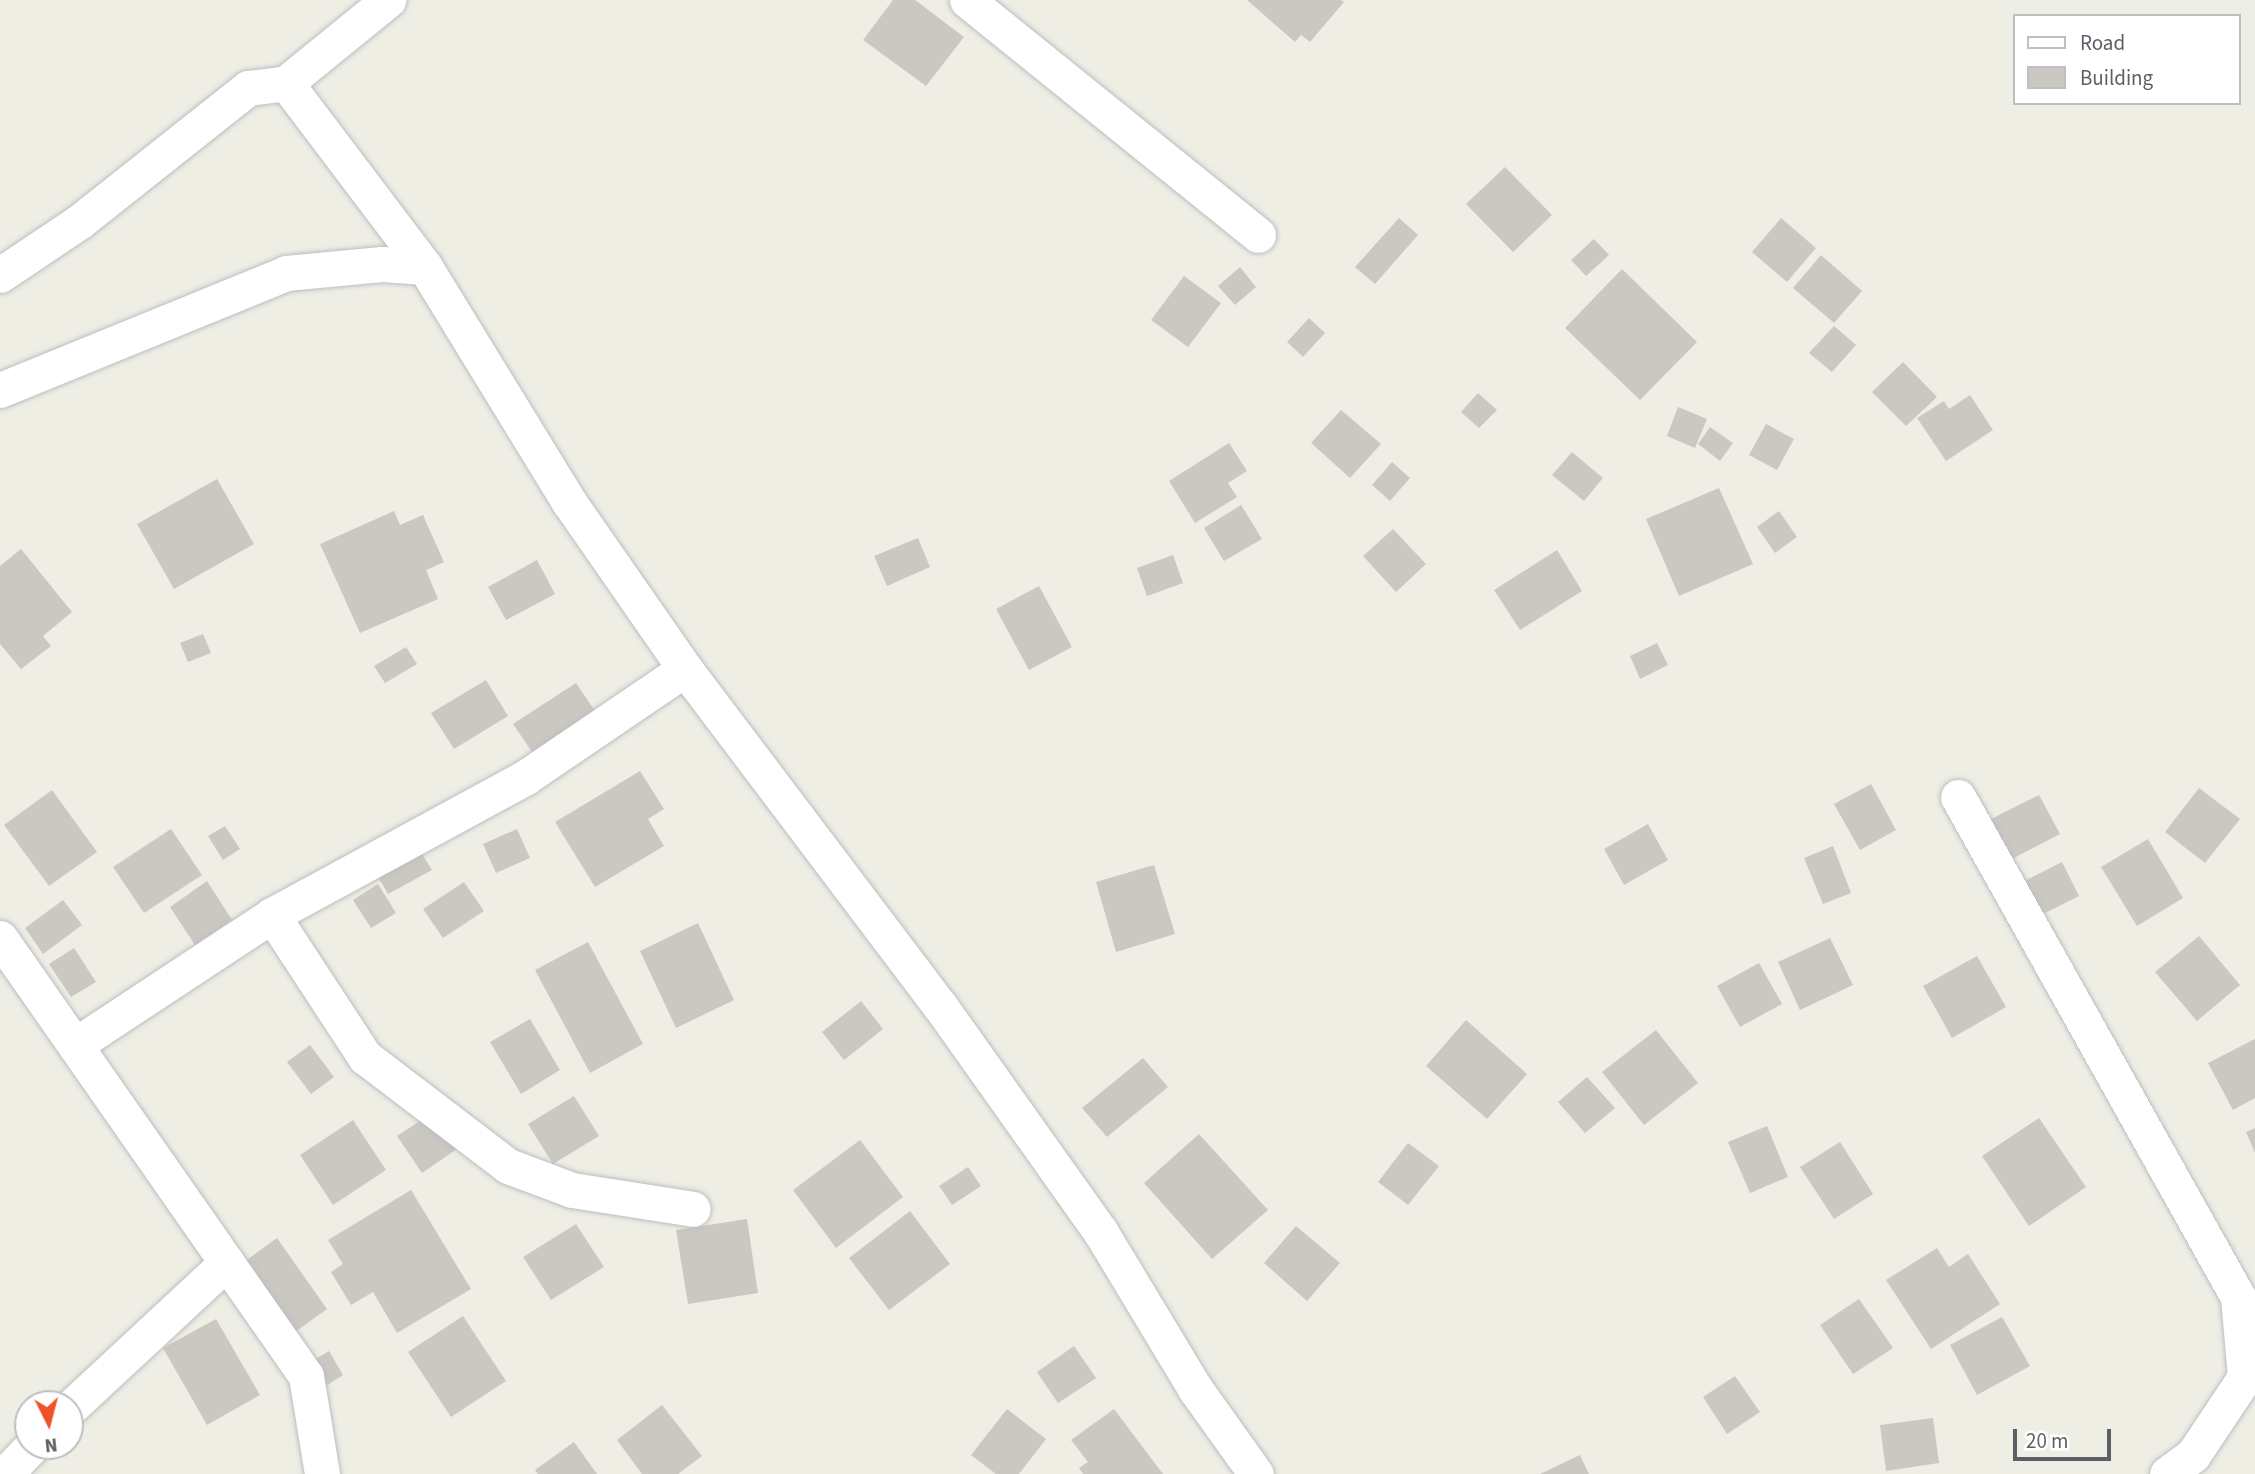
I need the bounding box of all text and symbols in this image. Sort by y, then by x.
legend [2014,14,2241,105]
text: Road [2080,28,2125,58]
text: Building [2080,63,2153,93]
north arrow [14,1390,84,1460]
scale bar [2017,1414,2115,1458]
text: 20 m [2026,1426,2068,1456]
text: N [43,1430,59,1458]

